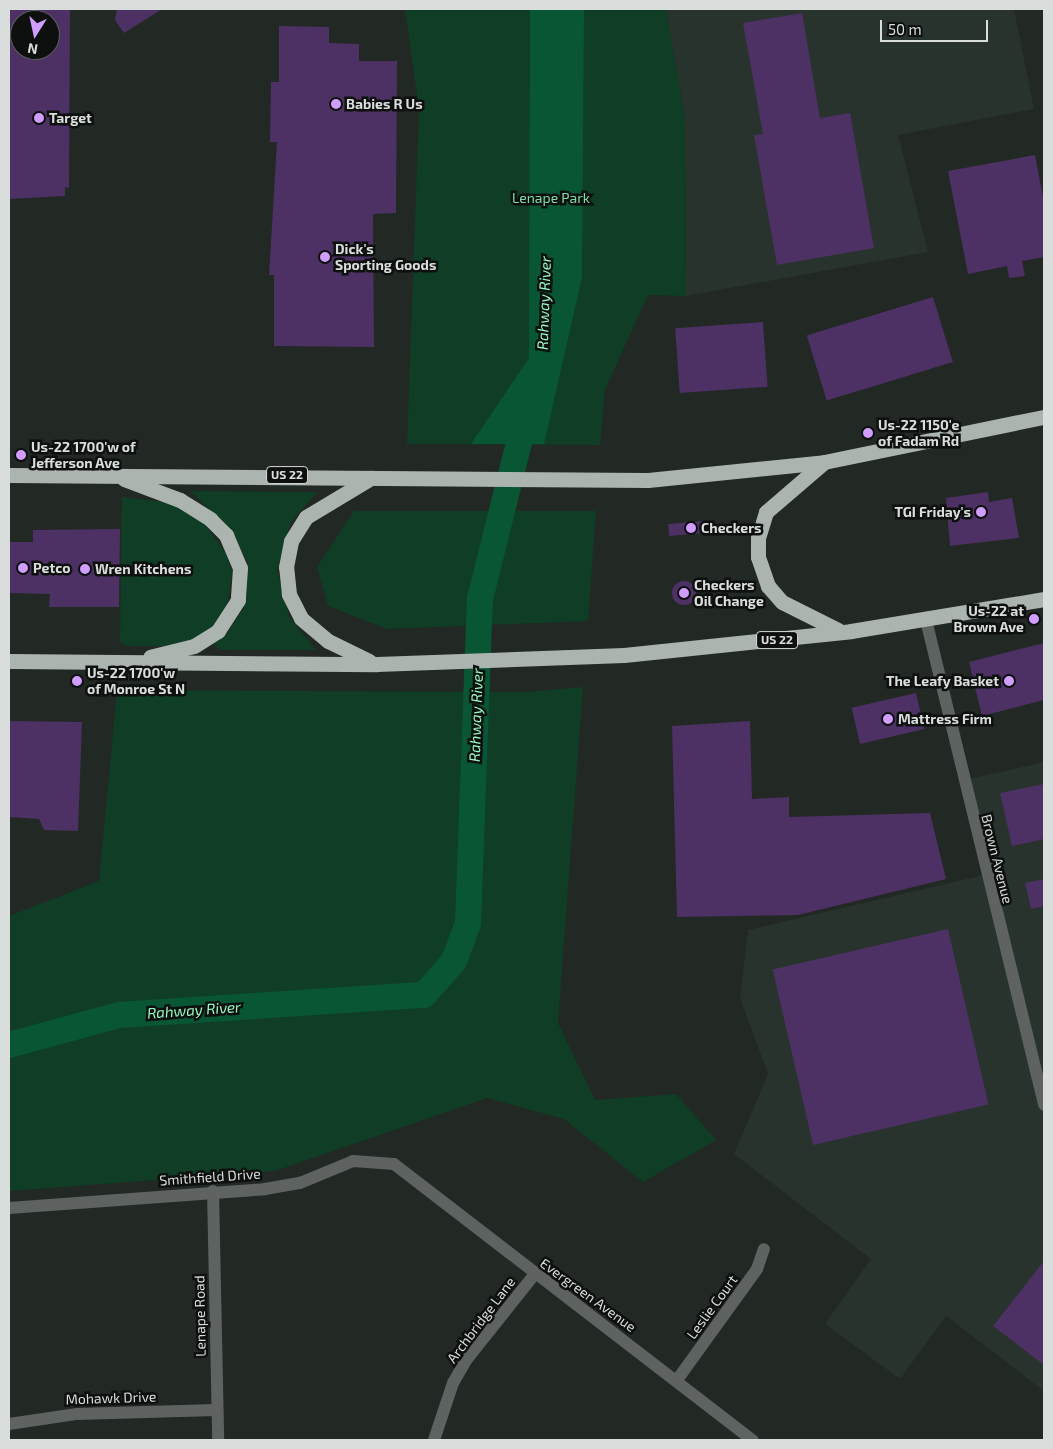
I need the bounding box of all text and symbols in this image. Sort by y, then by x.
north arrow [10,10,60,60]
scale bar [883,10,990,42]
text: 50 m [888,20,922,38]
text: N [26,40,39,59]
place label: Babies R Us [346,96,423,112]
marker: Babies R Us [330,98,342,110]
place label: Target [49,110,92,126]
marker: Target [33,112,45,124]
park label: Lenape Park [512,190,590,206]
place label: Dick's Sporting Goods [335,241,436,274]
marker: Dick's Sporting Goods [319,251,331,263]
water label: Rahway River [533,256,555,350]
place label: Us-22 1150'e of Fadam Rd [878,417,959,450]
marker: Us-22 1150'e of Fadam Rd [862,427,874,439]
place label: Us-22 1700'w of Jefferson Ave [31,439,136,472]
marker: Us-22 1700'w of Jefferson Ave [15,449,27,461]
road number: US 22 [266,466,308,484]
place label: TGI Friday's [894,504,971,520]
marker: TGI Friday's [975,506,987,518]
place label: Checkers [701,520,762,536]
marker: Checkers [685,522,697,534]
place label: Petco [33,560,71,576]
place label: Wren Kitchens [95,561,191,577]
marker: Petco [17,562,29,574]
marker: Wren Kitchens [79,563,91,575]
place label: Checkers Oil Change [694,577,764,610]
marker: Checkers Oil Change [678,587,690,599]
place label: Us-22 at Brown Ave [953,603,1024,636]
marker: Us-22 at Brown Ave [1028,613,1040,625]
road number: US 22 [756,630,798,650]
place label: Us-22 1700'w of Monroe St N [87,665,185,698]
water label: Rahway River [465,668,487,762]
place label: The Leafy Basket [886,673,999,689]
marker: Us-22 1700'w of Monroe St N [71,675,83,687]
marker: The Leafy Basket [1003,675,1015,687]
place label: Mattress Firm [898,711,992,727]
marker: Mattress Firm [882,713,894,725]
street label: Brown Avenue [978,812,1016,906]
water label: Rahway River [146,998,242,1022]
street label: Smithfield Drive [159,1165,261,1189]
street label: Evergreen Avenue [537,1254,639,1336]
street label: Leslie Court [683,1272,741,1342]
street label: Archbridge Lane [443,1274,519,1366]
street label: Lenape Road [191,1275,209,1357]
street label: Mohawk Drive [65,1388,157,1408]

